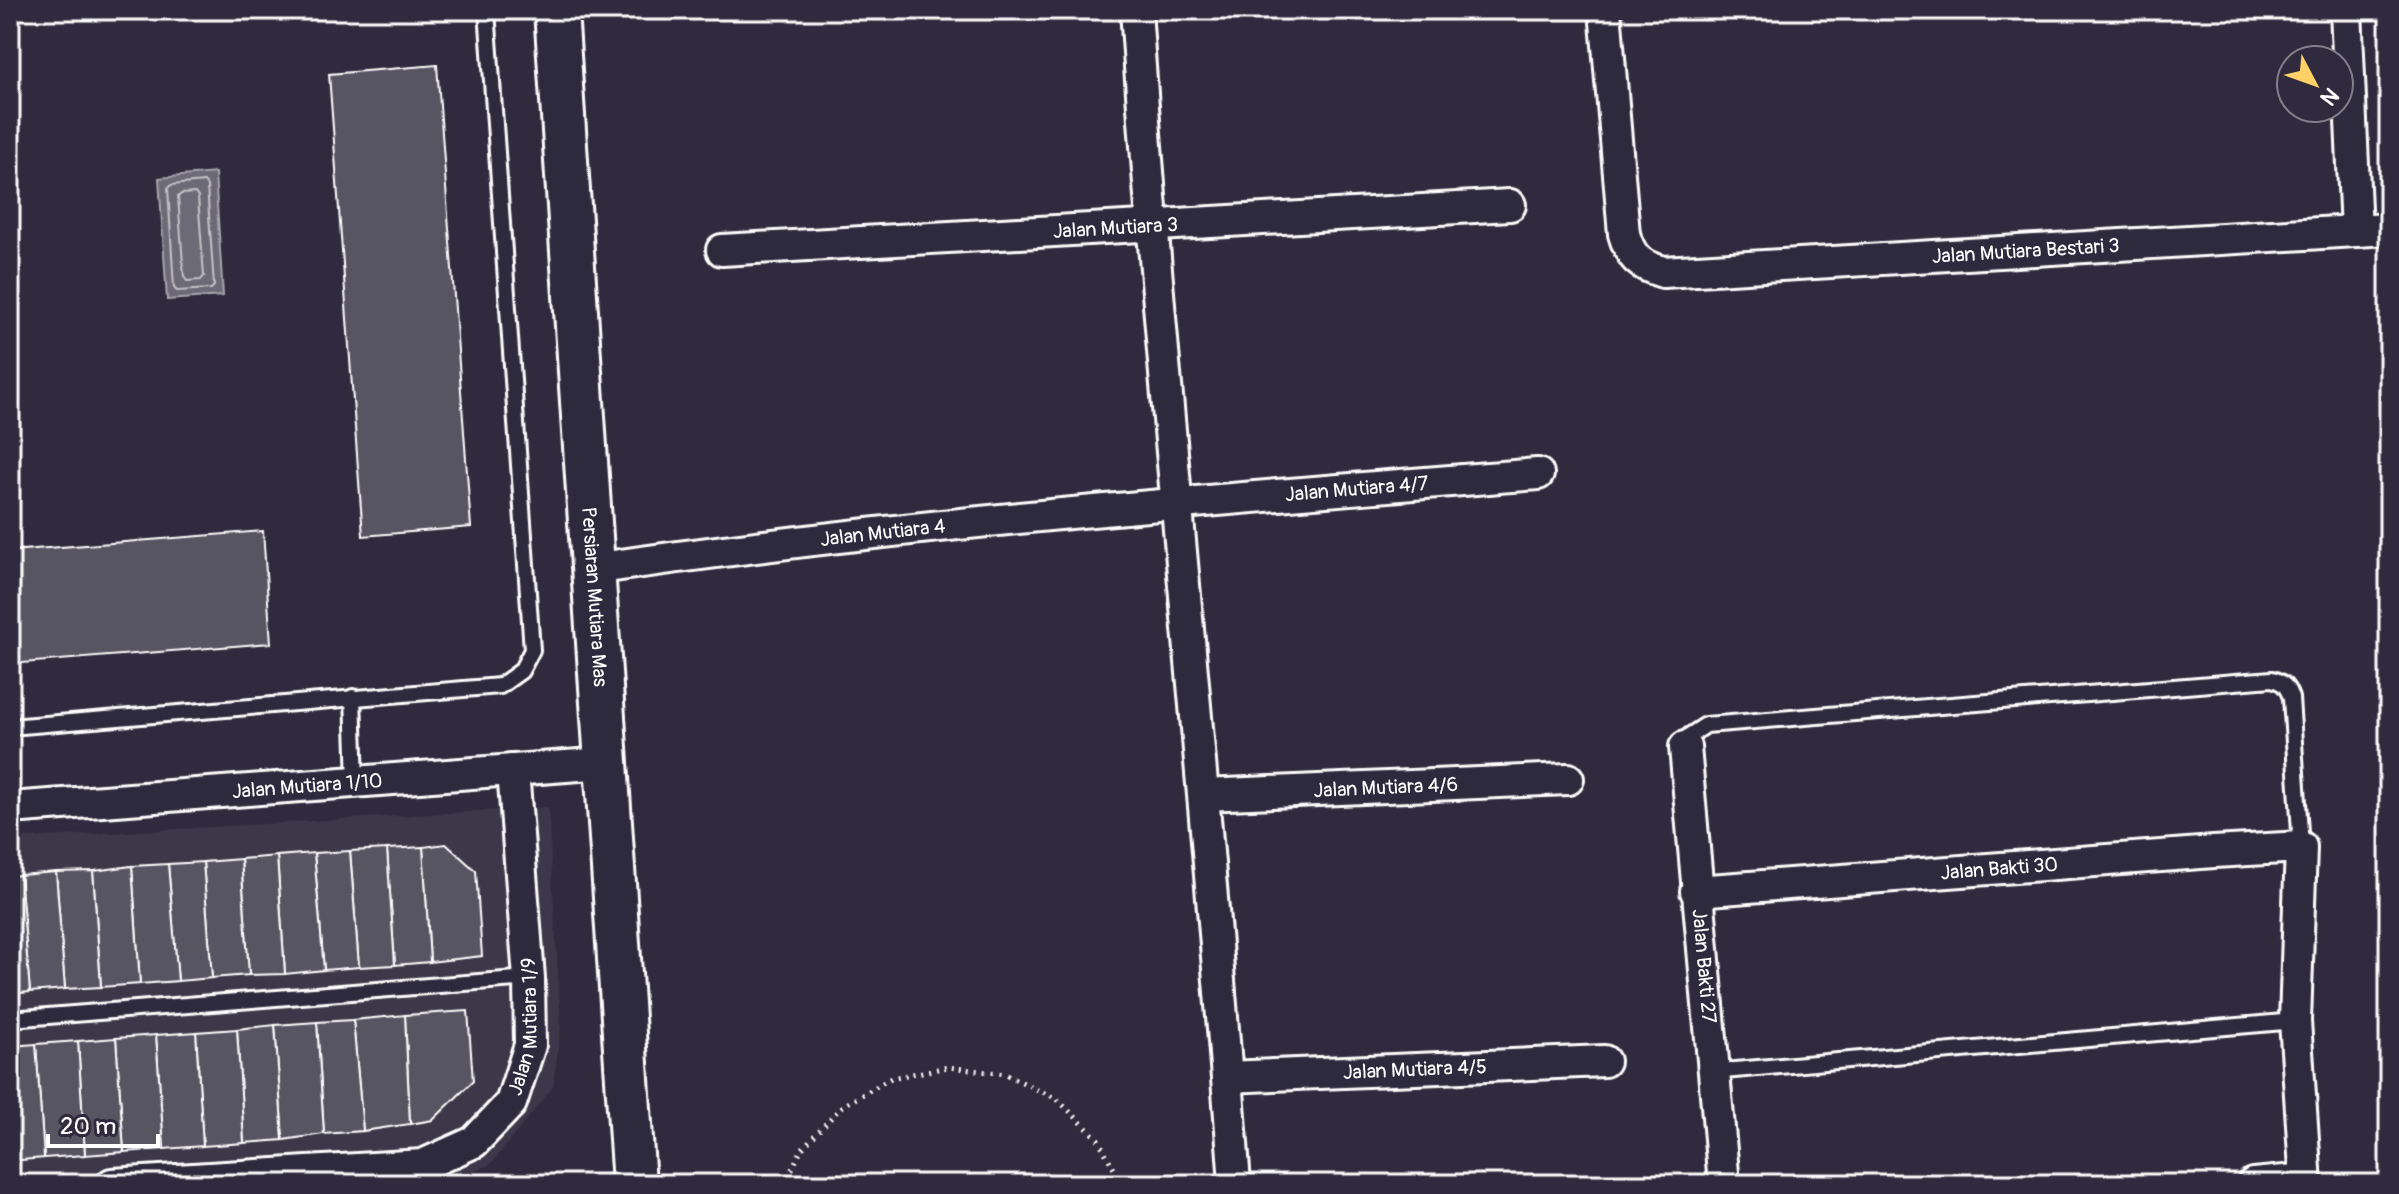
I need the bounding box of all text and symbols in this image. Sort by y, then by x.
north arrow [2275,44,2355,124]
text: N [2314,82,2345,111]
street label: Jalan Mutiara 3 [1052,212,1179,244]
street label: Jalan Mutiara Bestari 3 [1931,233,2120,269]
street label: Jalan Mutiara 4/7 [1284,471,1430,507]
street label: Persiaran Mutiara Mas [576,506,613,688]
street label: Jalan Mutiara 4 [819,513,947,552]
street label: Jalan Mutiara 1/10 [231,768,383,804]
street label: Jalan Mutiara 4/6 [1313,772,1459,803]
street label: Jalan Bakti 30 [1939,852,2059,886]
street label: Jalan Bakti 27 [1687,908,1722,1025]
street label: Jalan Mutiara 1/9 [502,957,543,1099]
street label: Jalan Mutiara 4/5 [1342,1054,1487,1085]
scale bar [48,1098,158,1148]
text: 20 m [60,1112,116,1141]

